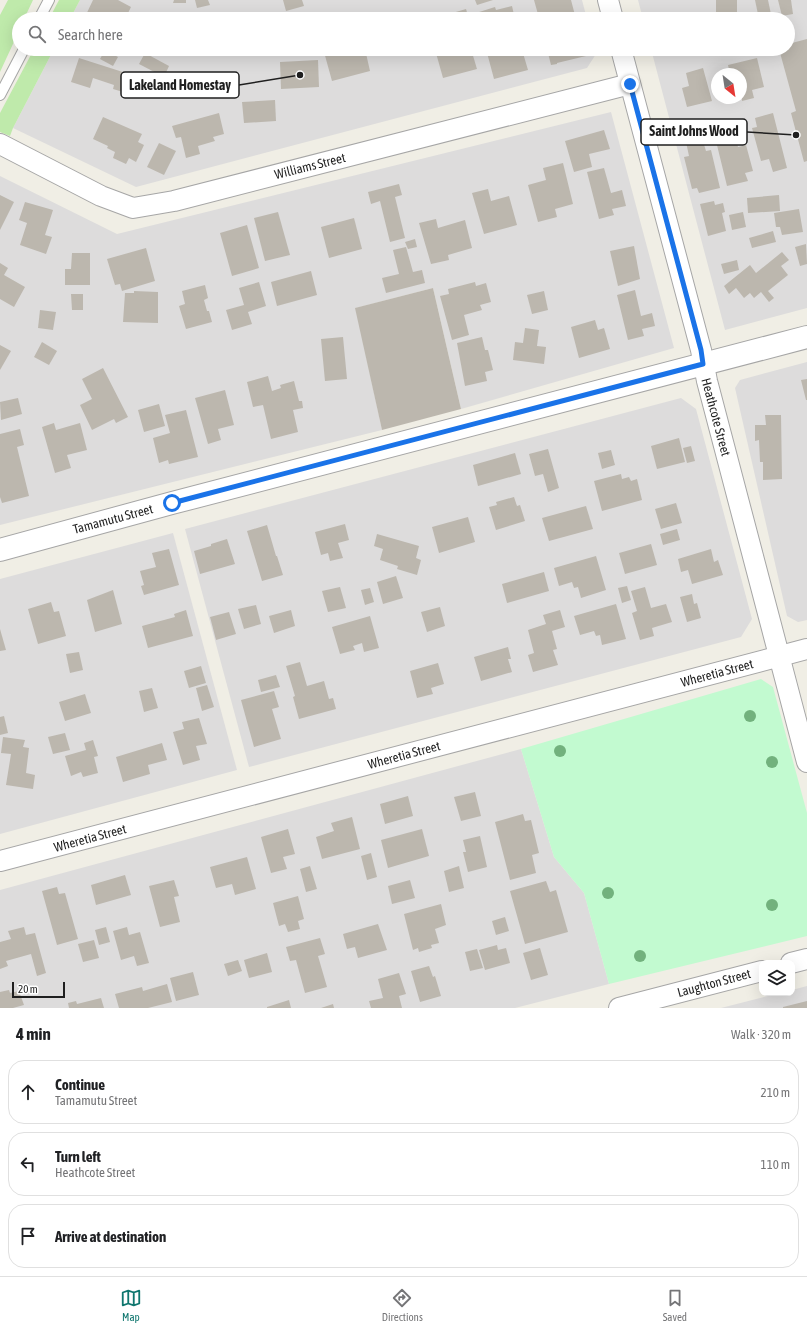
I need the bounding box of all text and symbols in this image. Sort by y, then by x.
search box [12,12,795,56]
icon: search [26,23,48,45]
text: Search here [58,26,123,43]
north arrow [711,68,747,104]
callout: Lakeland Homestay [121,72,239,98]
route end [621,75,639,93]
text: Lakeland Homestay [129,77,231,93]
callout: Saint Johns Wood [641,119,747,145]
text: Saint Johns Wood [649,123,739,139]
street label: Williams Street [273,150,347,182]
street label: Heathcote Street [698,376,734,458]
route start [163,494,181,512]
street label: Tamamutu Street [71,501,155,537]
street label: Wheretia Street [679,656,755,690]
street label: Wheretia Street [366,738,442,772]
street label: Wheretia Street [52,821,128,855]
map controls [759,960,795,996]
button: layers [759,960,795,996]
street label: Laughton Street [676,966,753,1000]
scale bar [12,980,65,999]
text: 20 m [18,983,38,995]
text: 4 min [16,1024,51,1044]
text: Walk · 320 m [731,1027,791,1042]
text: Continue [55,1076,105,1093]
icon: ahead [17,1081,39,1103]
text: 210 m [761,1085,790,1100]
text: Tamamutu Street [55,1093,137,1108]
text: Turn left [55,1148,101,1165]
icon: left [17,1153,39,1175]
text: 110 m [761,1157,790,1172]
text: Heathcote Street [55,1165,135,1180]
icon: arrive [17,1225,39,1247]
text: Arrive at destination [55,1228,166,1245]
tab: Map [120,1287,142,1323]
tab: Directions [382,1287,423,1323]
tab: Saved [663,1287,687,1323]

